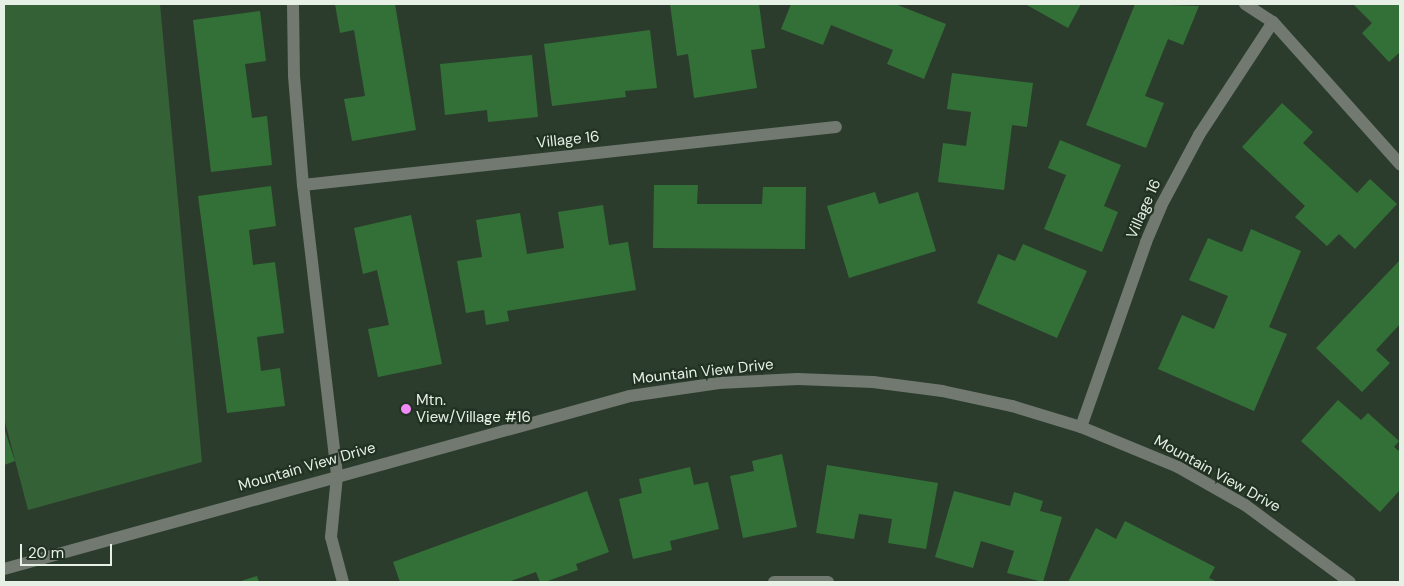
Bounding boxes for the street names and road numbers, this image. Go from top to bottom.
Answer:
street label: Village 16 [536,128,600,152]
street label: Village 16 [1123,176,1165,242]
street label: Mountain View Drive [632,356,774,388]
street label: Mountain View Drive [1151,432,1283,516]
street label: Mountain View Drive [236,439,378,495]

